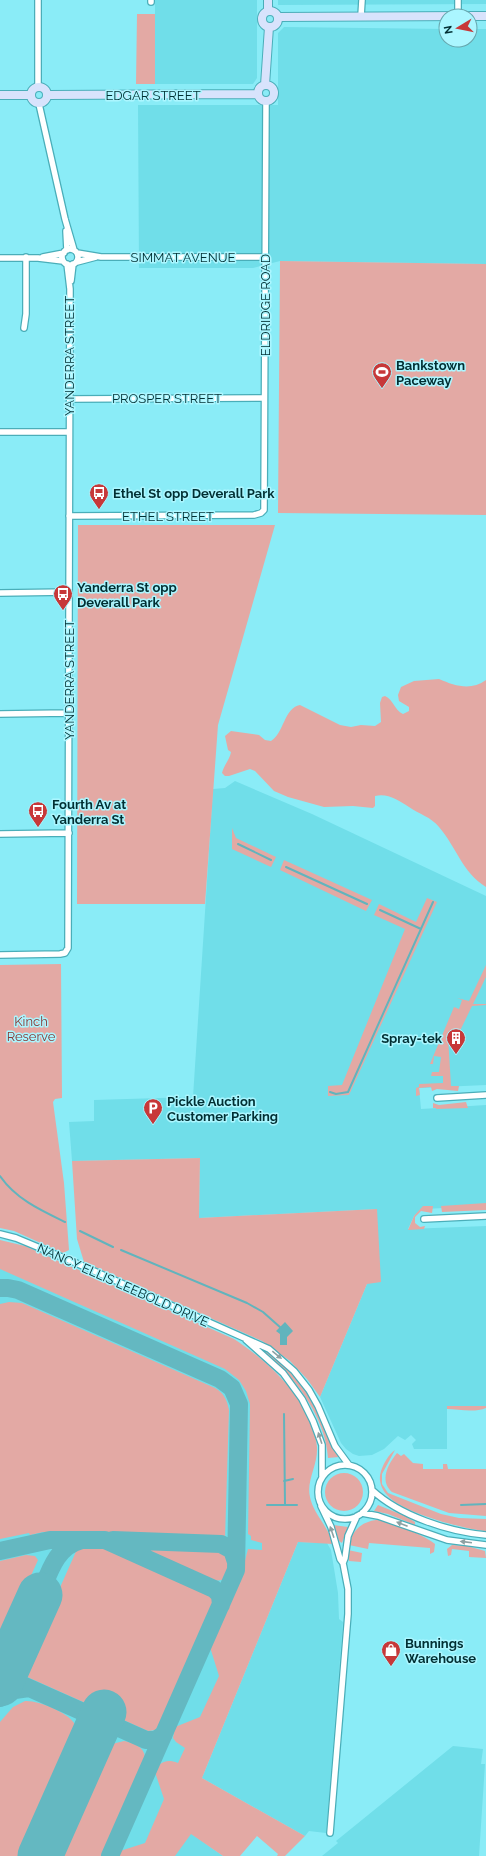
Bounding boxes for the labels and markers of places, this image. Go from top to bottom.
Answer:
place label: Bankstown Paceway [396,358,465,388]
sports icon: Bankstown Paceway [371,361,393,389]
bus stop icon: Ethel St opp Deverall Park [88,482,110,510]
place label: Ethel St opp Deverall Park [113,486,275,501]
place label: Yanderra St opp Deverall Park [77,580,177,610]
bus stop icon: Yanderra St opp Deverall Park [52,583,74,611]
place label: Fourth Av at Yanderra St [52,797,126,827]
bus stop icon: Fourth Av at Yanderra St [27,800,49,828]
building icon: Spray-tek [445,1027,467,1055]
place label: Spray-tek [381,1031,443,1046]
place label: Pickle Auction Customer Parking [167,1094,278,1124]
parking icon: Pickle Auction Customer Parking [142,1097,164,1125]
place label: Bunnings Warehouse [405,1636,476,1666]
shop icon: Bunnings Warehouse [380,1639,402,1667]

